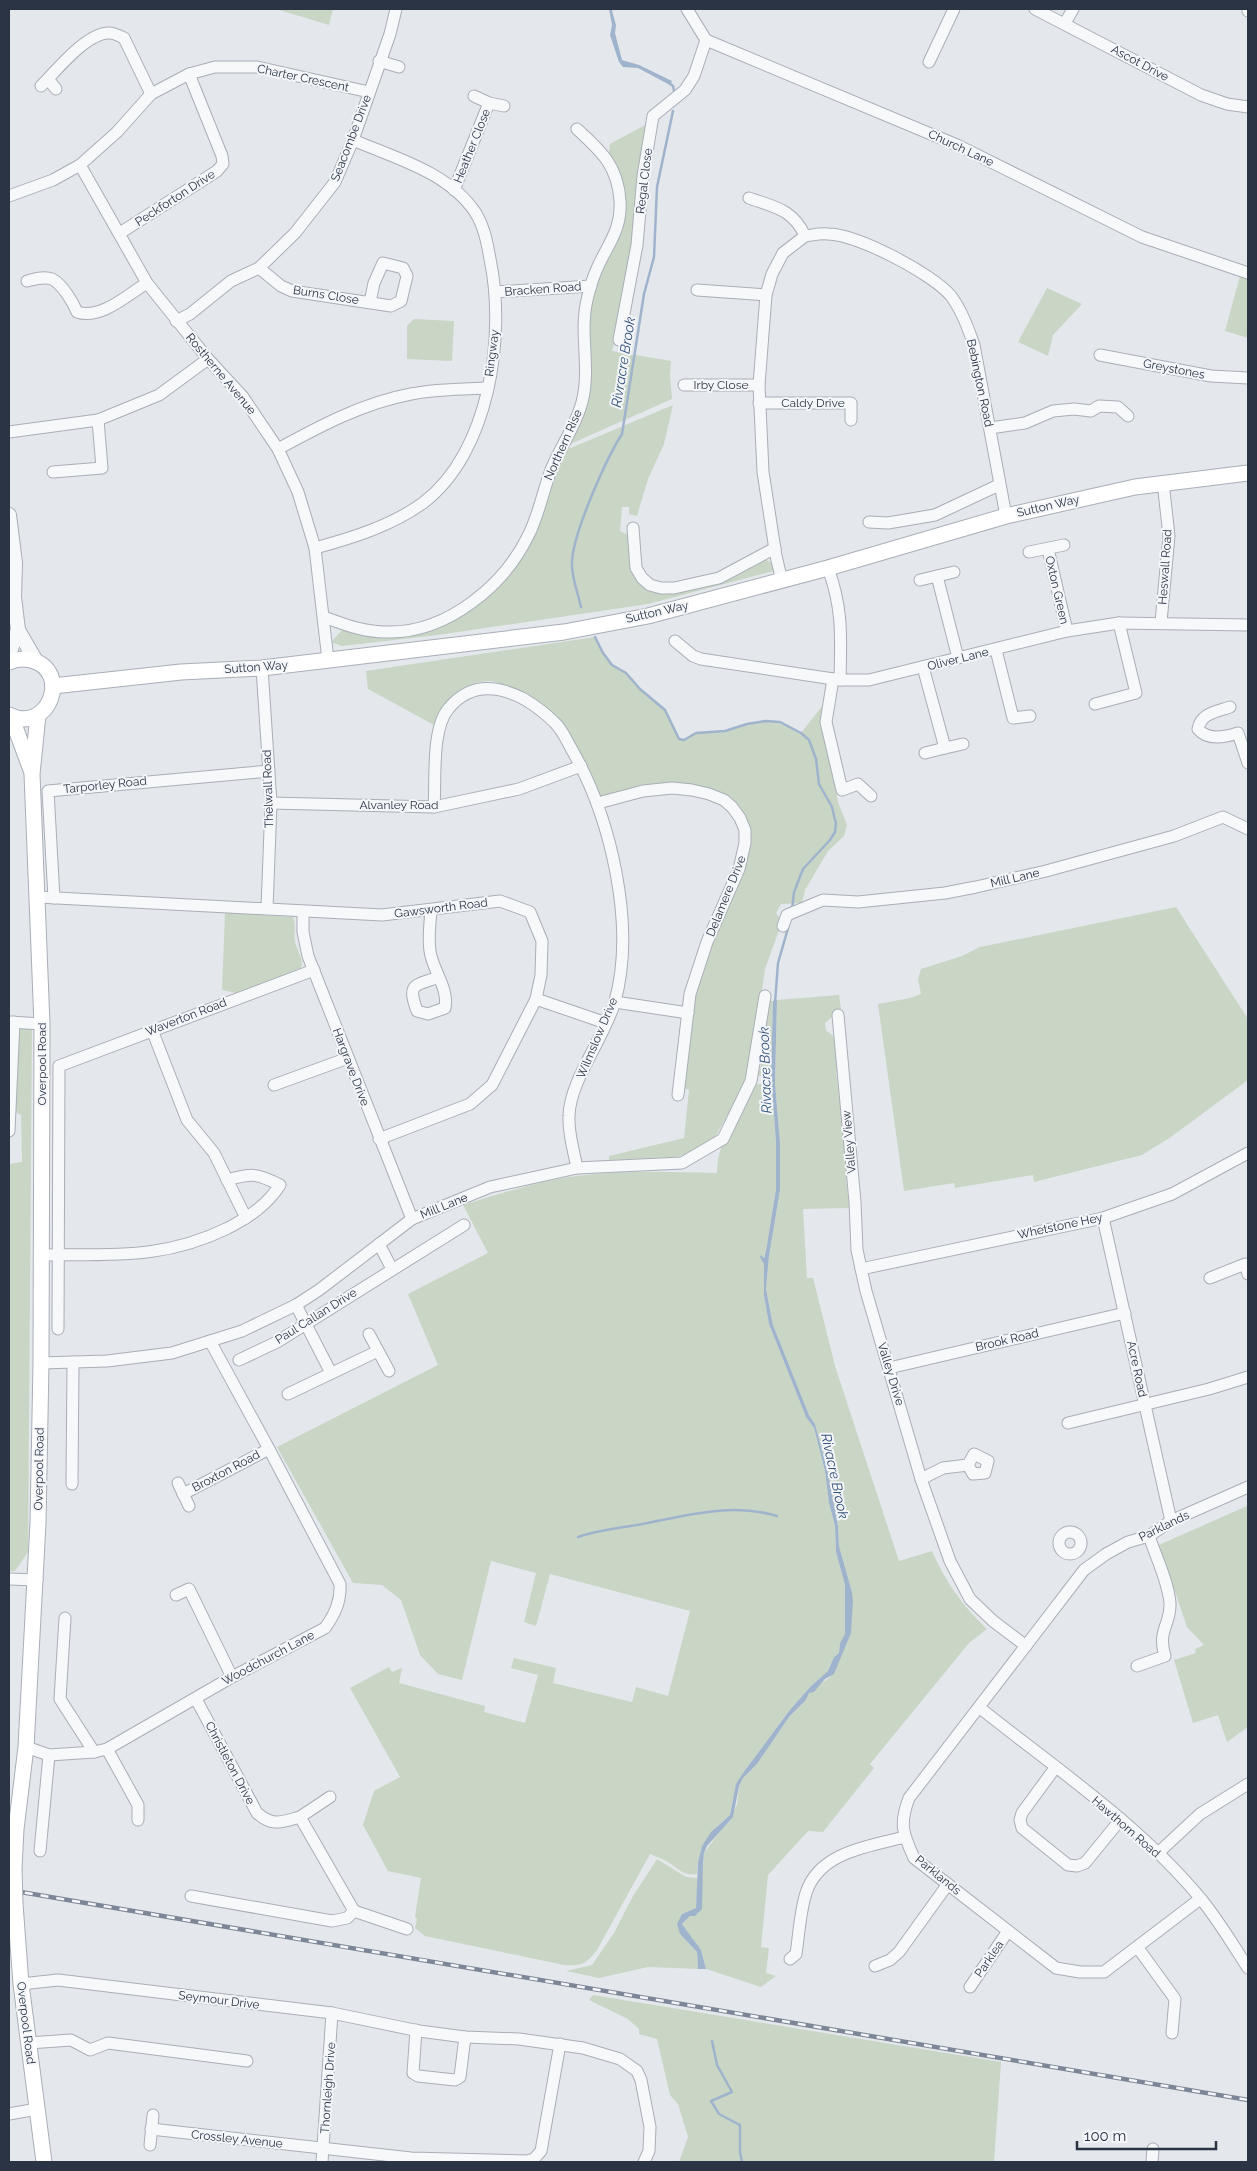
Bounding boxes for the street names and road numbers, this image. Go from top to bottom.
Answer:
street label: Ascot Drive [1109,42,1171,84]
street label: Charter Crescent [256,61,350,95]
street label: Seacombe Drive [328,93,374,183]
street label: Heather Close [451,107,493,185]
street label: Church Lane [926,127,996,169]
street label: Regal Close [633,147,655,215]
street label: Peckforton Drive [133,167,217,229]
street label: Bracken Road [504,279,582,299]
street label: Burns Close [292,283,360,307]
street label: Ringway [482,328,502,377]
street label: Rostherne Avenue [183,331,259,417]
street label: Bebington Road [964,338,996,428]
street label: Greystones [1142,356,1206,382]
street label: Irby Close [693,378,749,392]
street label: Caldy Drive [781,396,845,410]
street label: Northern Rise [541,407,585,483]
street label: Sutton Way [1015,492,1081,520]
street label: Heswall Road [1155,529,1175,605]
street label: Oxton Green [1042,554,1072,626]
street label: Sutton Way [624,598,690,626]
street label: Oliver Lane [926,645,990,673]
street label: Sutton Way [224,658,289,676]
street label: Thelwall Road [260,749,276,829]
street label: Tarporley Road [63,774,147,796]
street label: Alvanley Road [359,798,439,812]
street label: Delamere Drive [703,853,749,939]
street label: Mill Lane [989,866,1041,890]
street label: Gawsworth Road [394,895,488,921]
street label: Waverton Road [144,995,228,1039]
street label: Wilmslow Drive [574,995,620,1081]
street label: Overpool Road [35,1023,49,1105]
street label: Hargrave Drive [330,1026,372,1108]
street label: Valley View [839,1109,859,1174]
street label: Mill Lane [418,1190,470,1222]
street label: Whetstone Hey [1016,1210,1104,1242]
street label: Paul Callan Drive [273,1285,359,1347]
street label: Brook Road [974,1326,1040,1354]
street label: Acre Road [1124,1339,1150,1399]
street label: Valley Drive [875,1341,907,1407]
street label: Overpool Road [31,1427,47,1511]
street label: Broxton Road [190,1447,262,1495]
street label: Parklands [1136,1508,1192,1544]
street label: Woodchurch Lane [219,1628,317,1688]
street label: Christleton Drive [202,1719,258,1807]
street label: Hawthorn Road [1089,1793,1163,1861]
street label: Parklands [912,1852,964,1898]
street label: Parklea [972,1938,1006,1980]
street label: Overpool Road [14,1981,38,2065]
street label: Seymour Drive [178,1988,260,2012]
street label: Thornleigh Drive [318,2042,338,2134]
street label: Crossley Avenue [190,2127,284,2151]

